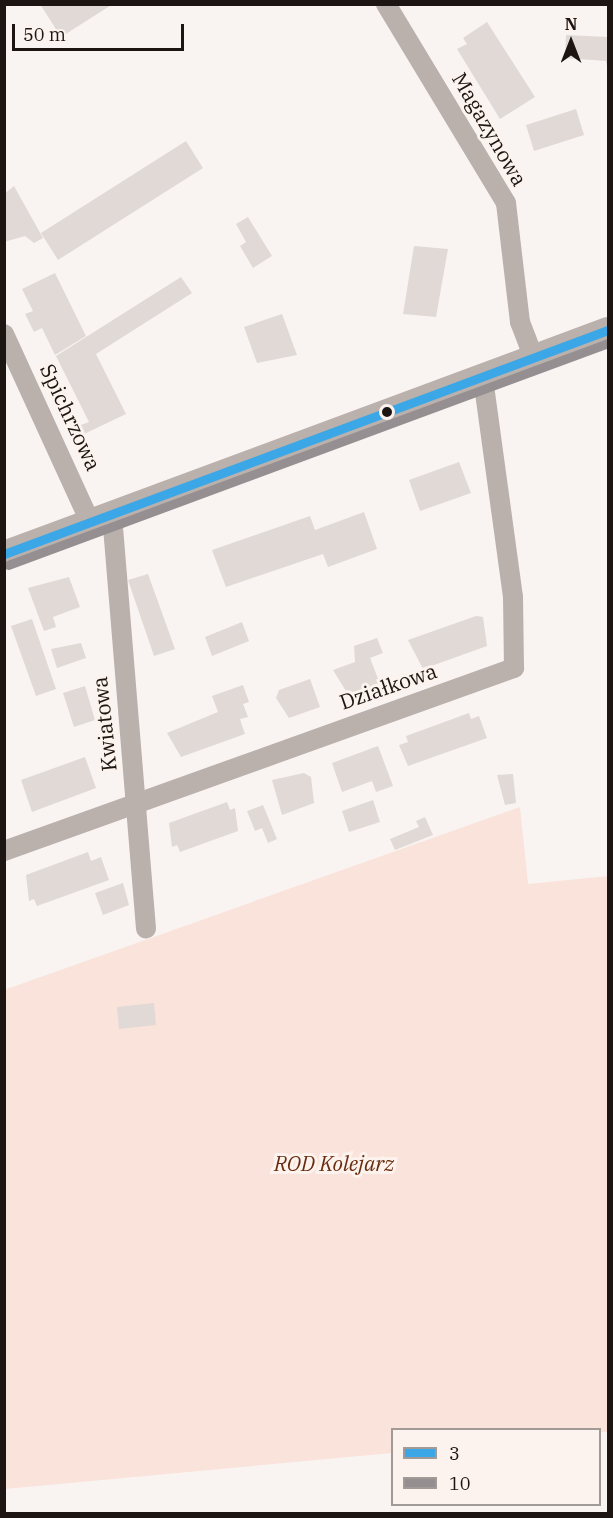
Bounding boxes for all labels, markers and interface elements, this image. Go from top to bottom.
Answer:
scale bar [15,12,188,50]
north arrow [541,12,601,72]
text: N [565,14,577,34]
text: 50 m [23,23,66,46]
street label: Magazynowa [447,68,533,190]
street label: Spichrzowa [35,360,107,474]
unlabelled marker [381,406,393,418]
street label: Działkowa [336,658,440,714]
street label: Kwiatowa [86,675,122,773]
park label: ROD Kolejarz [274,1150,394,1176]
legend [391,1428,601,1506]
text: 3 [449,1442,460,1465]
text: 10 [449,1472,471,1495]

